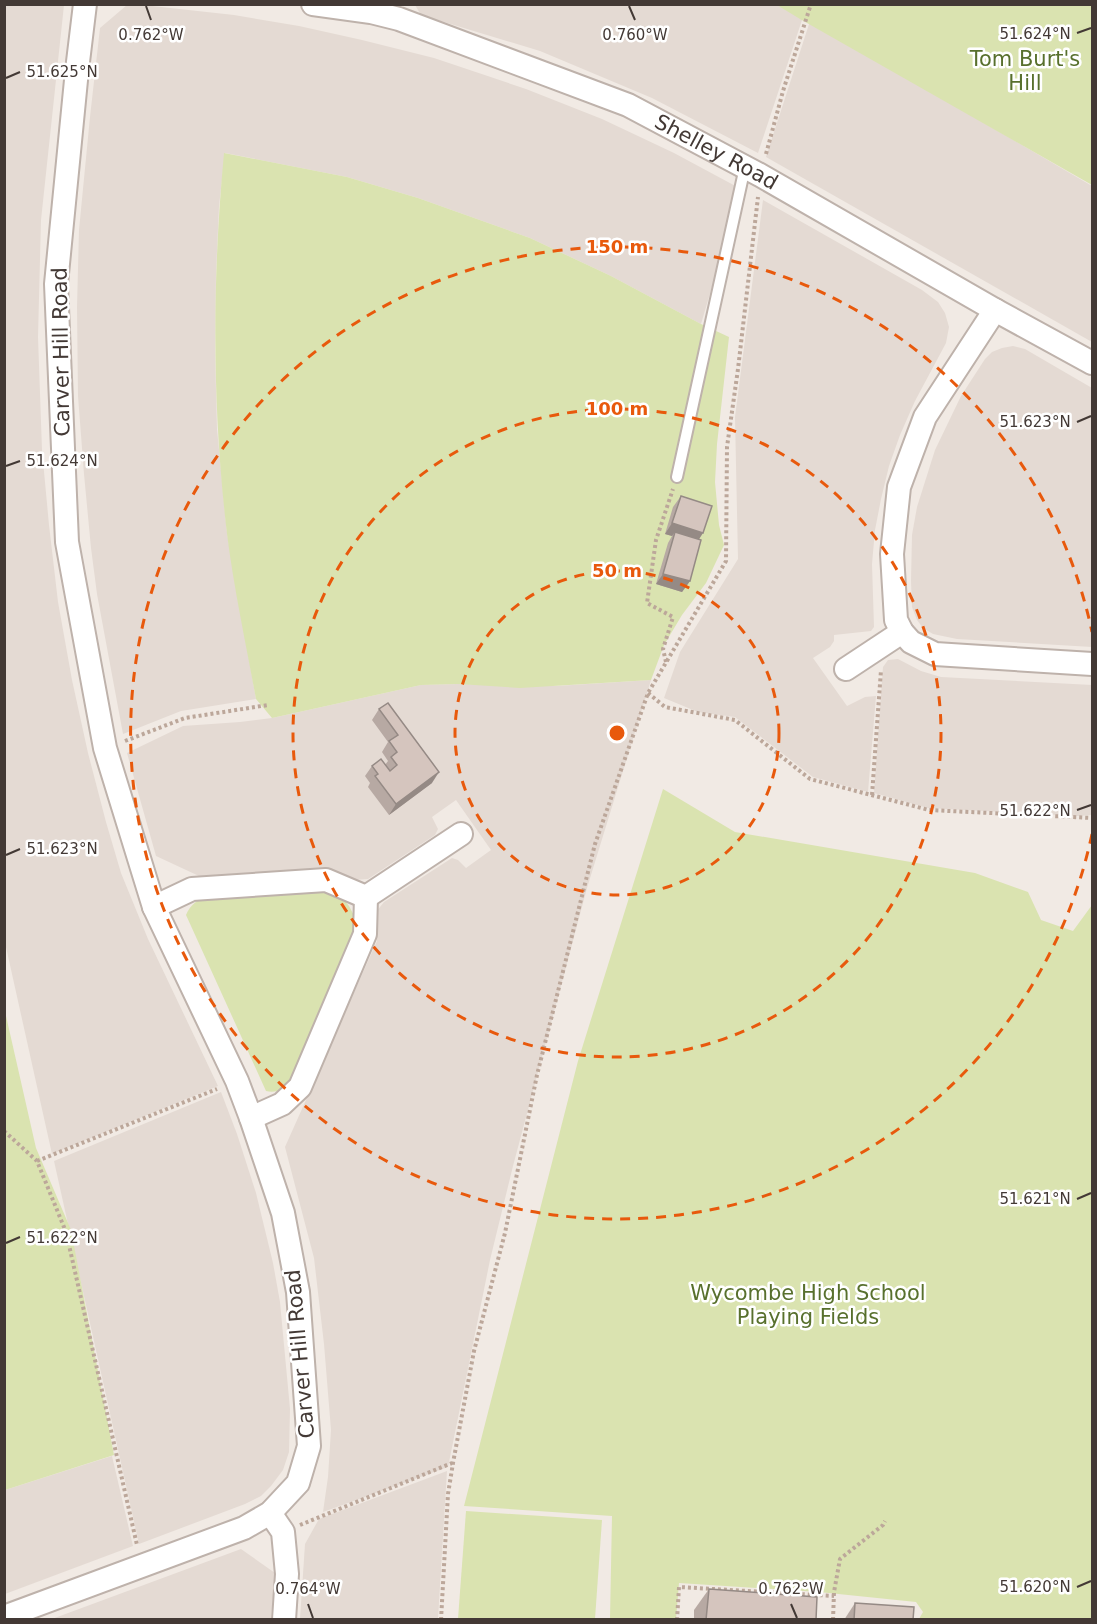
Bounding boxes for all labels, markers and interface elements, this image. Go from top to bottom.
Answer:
text: 51.624°N [999,25,1071,43]
text: 0.762°W [118,26,184,44]
text: 0.760°W [602,26,668,44]
park label: Tom Burt's Hill [969,47,1080,95]
text: 51.625°N [26,63,98,81]
street label: Shelley Road [651,109,782,195]
text: 150 m [586,236,648,257]
street label: Carver Hill Road [48,267,74,437]
text: 100 m [586,398,648,419]
text: 51.623°N [999,413,1071,431]
text: 51.624°N [26,452,98,470]
text: 50 m [592,560,642,581]
centre of rings [607,723,627,743]
text: 51.622°N [999,802,1071,820]
text: 51.623°N [26,840,98,858]
text: 51.621°N [999,1190,1071,1208]
text: 51.622°N [26,1229,98,1247]
street label: Carver Hill Road [281,1269,319,1439]
park label: Wycombe High School Playing Fields [690,1281,926,1329]
text: 51.620°N [999,1578,1071,1596]
text: 0.764°W [275,1580,341,1598]
text: 0.762°W [758,1580,824,1598]

